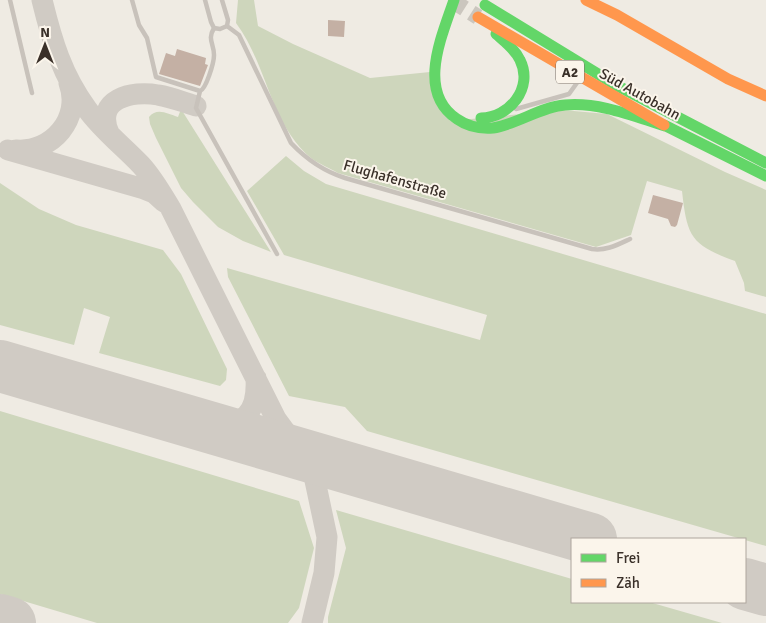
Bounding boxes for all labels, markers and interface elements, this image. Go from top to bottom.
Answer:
north arrow [20,20,70,70]
text: N [40,24,50,41]
road number: A2 [556,61,584,84]
street label: Süd Autobahn [596,64,684,124]
street label: Flughafenstraße [341,156,449,202]
legend [571,538,746,603]
text: Frei [616,549,640,567]
text: Zäh [616,574,640,592]

